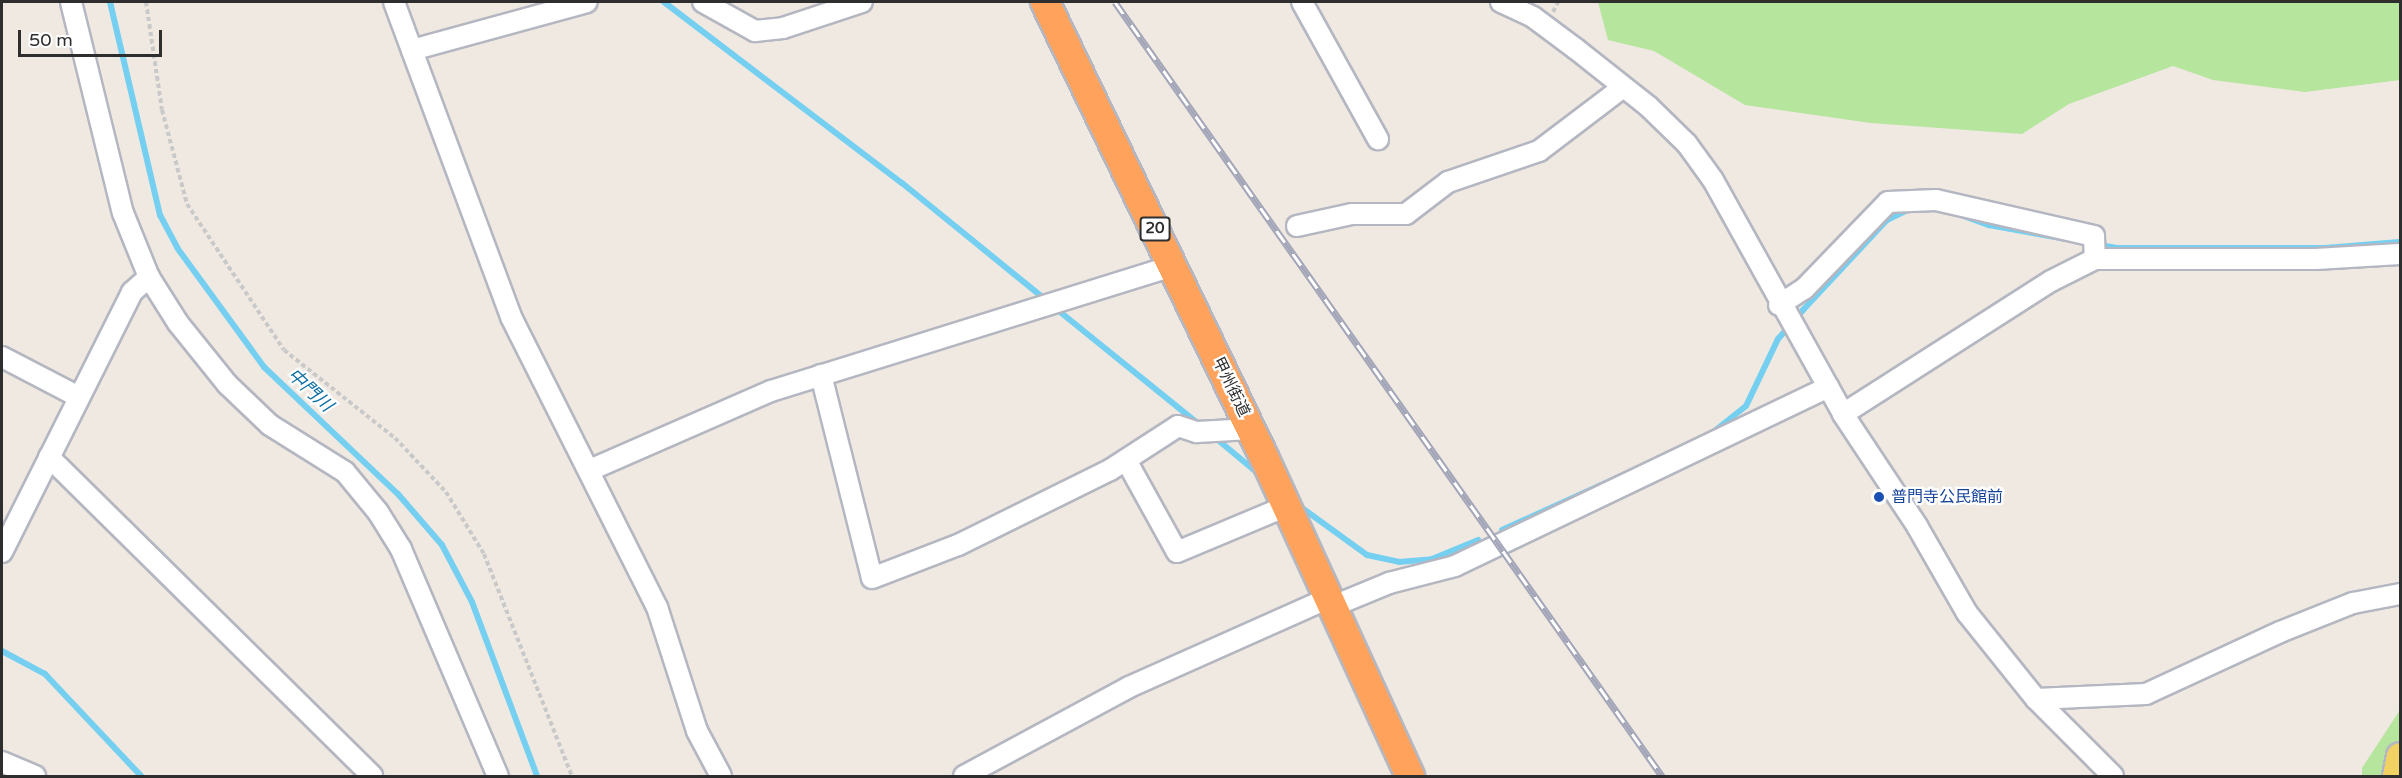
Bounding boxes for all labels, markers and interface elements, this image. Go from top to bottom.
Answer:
scale bar [21,18,165,56]
text: 50 m [29,29,73,51]
road number: 20 [1138,217,1172,241]
street label: 甲州街道 [1208,354,1254,420]
water label: 中門川 [283,364,337,416]
place label: 普門寺公民館前 [1891,487,2003,507]
marker: 普門寺公民館前 [1872,490,1886,504]

